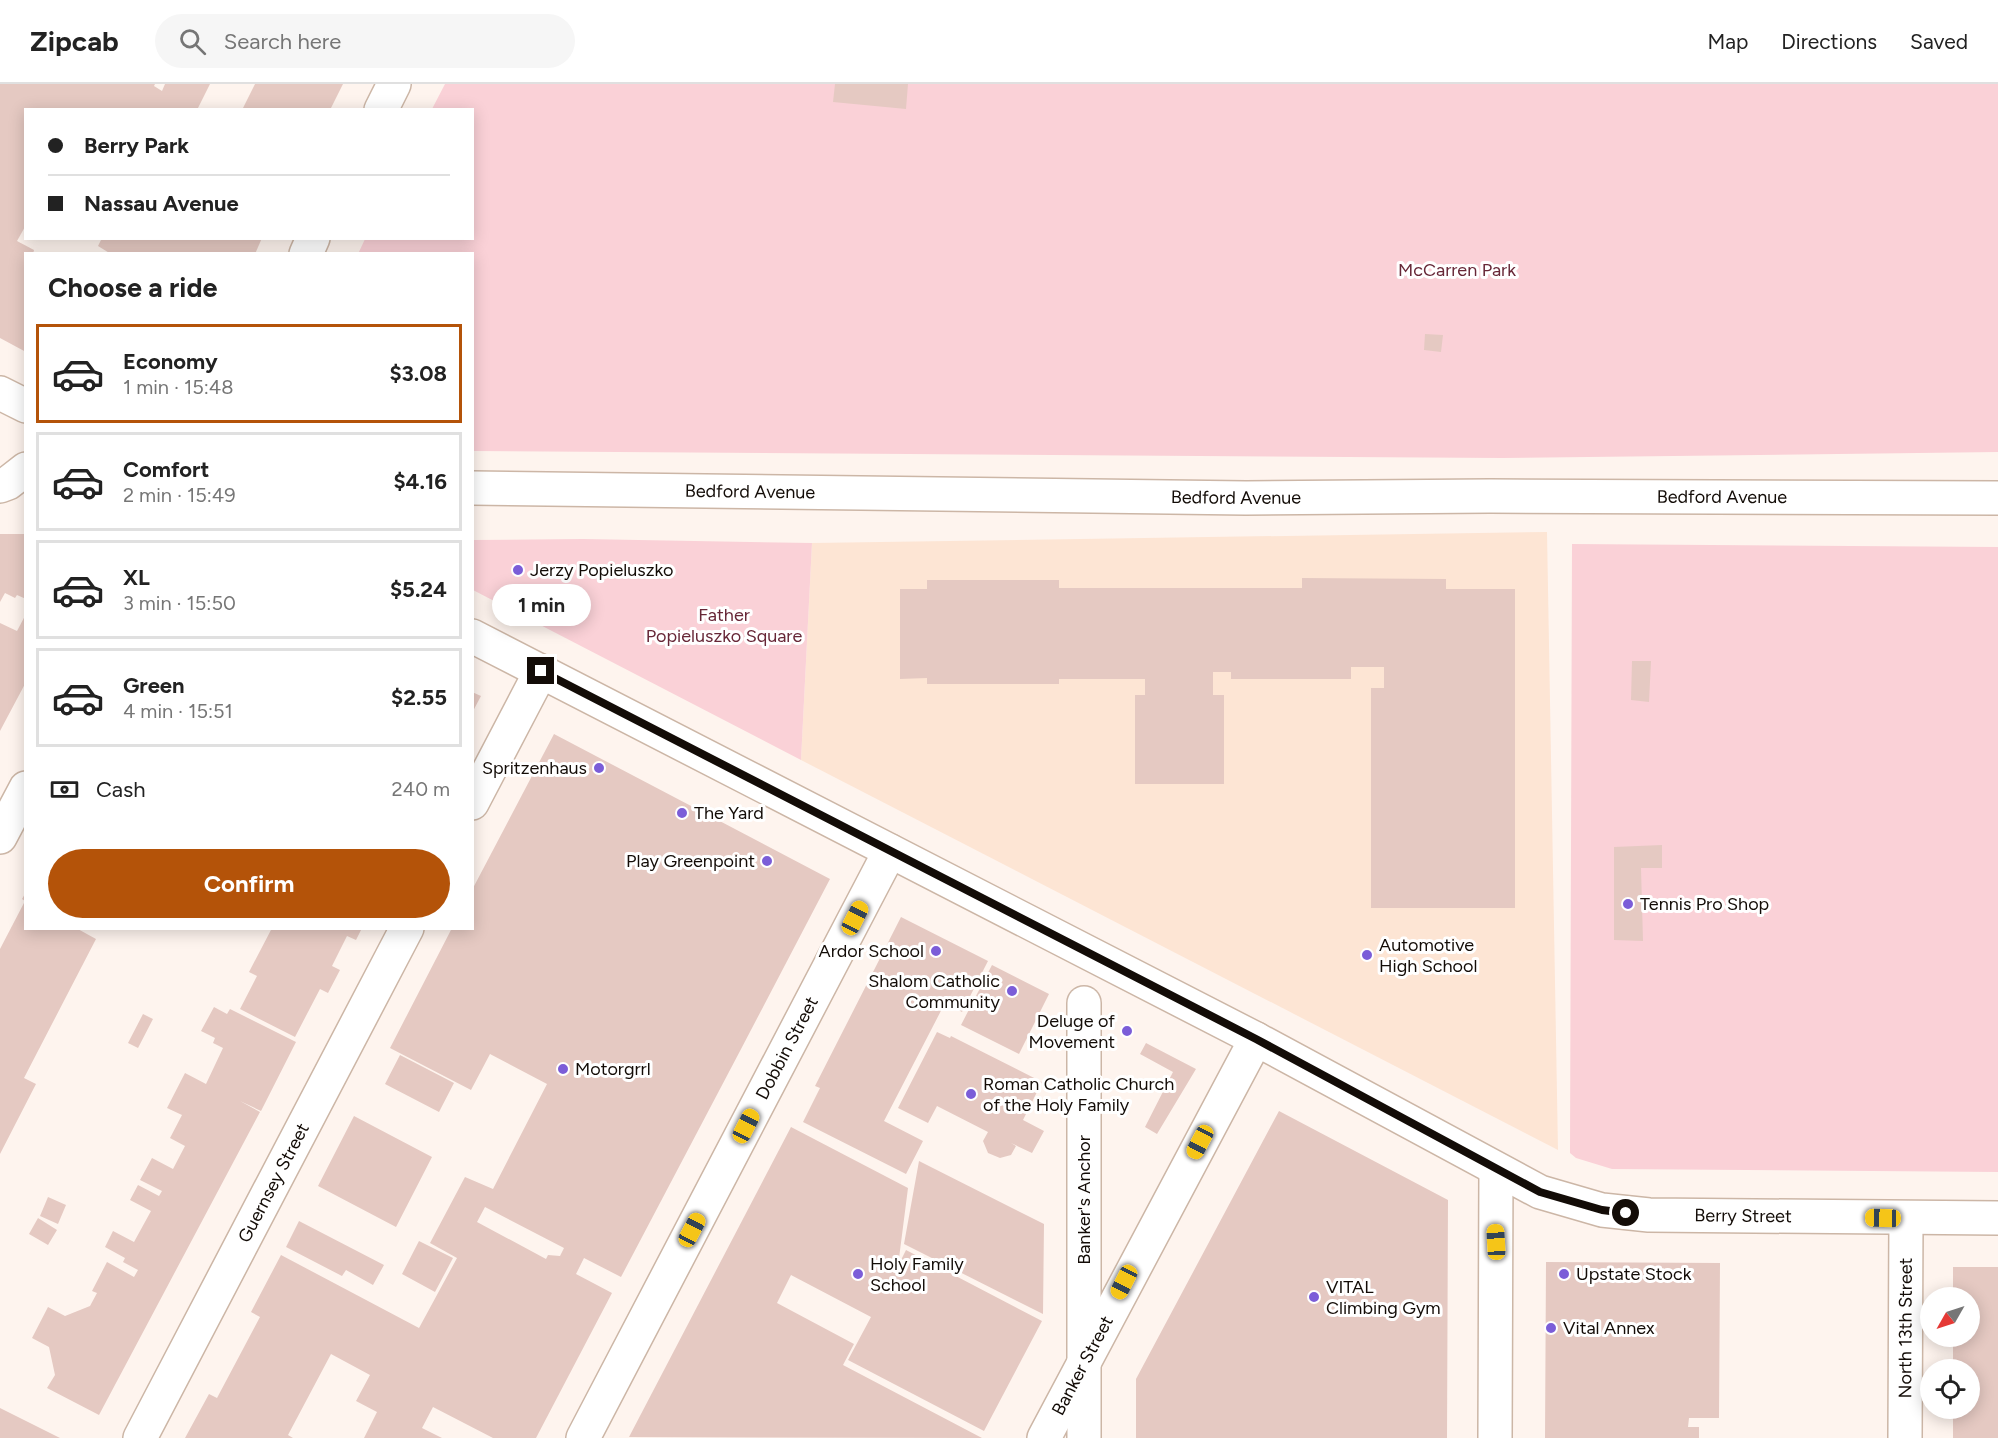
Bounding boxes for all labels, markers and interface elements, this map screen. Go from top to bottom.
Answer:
search box [155,14,575,68]
text: Zipcab [30,24,119,58]
icon: search [176,25,209,58]
text: Search here [224,28,341,55]
text: Map [1707,29,1748,54]
text: Directions [1781,29,1877,54]
text: Saved [1910,29,1968,54]
text: Berry Park [84,132,189,159]
text: Nassau Avenue [84,190,239,217]
park label: McCarren Park [1398,259,1516,281]
text: Choose a ride [48,271,217,304]
icon: car [51,347,105,401]
text: Economy [123,348,218,375]
text: $3.08 [389,360,447,387]
text: 1 min · 15:48 [123,375,234,399]
icon: car [51,455,105,509]
text: Comfort [123,456,209,483]
text: $4.16 [393,468,447,495]
street label: Bedford Avenue [685,480,816,503]
text: 2 min · 15:49 [123,483,235,507]
street label: Bedford Avenue [1171,486,1301,509]
street label: Bedford Avenue [1657,486,1787,508]
place label: Jerzy Popieluszko [530,559,673,581]
icon: car [51,563,105,617]
marker: Jerzy Popieluszko [511,563,525,577]
text: XL [123,564,150,591]
text: $5.24 [390,576,447,603]
callout: 1 min [492,584,590,626]
text: 3 min · 15:50 [123,591,236,615]
text: 1 min [518,593,565,617]
park label: Father Popieluszko Square [646,604,802,647]
route end [527,657,554,684]
icon: car [51,671,105,725]
text: Green [123,672,185,699]
text: $2.55 [391,684,447,711]
text: 4 min · 15:51 [123,699,233,723]
place label: Spritzenhaus [482,757,587,779]
marker: Spritzenhaus [592,761,606,775]
icon: cash [48,773,81,806]
text: Cash [96,776,146,803]
text: 240 m [392,777,450,801]
place label: The Yard [694,802,764,824]
marker: The Yard [675,806,689,820]
button: Confirm [48,849,450,918]
place label: Play Greenpoint [626,850,755,872]
marker: Play Greenpoint [760,854,774,868]
place label: Tennis Pro Shop [1640,893,1769,915]
marker: Tennis Pro Shop [1621,897,1635,911]
car [839,898,871,938]
place label: Automotive High School [1379,934,1477,977]
place label: Ardor School [819,940,924,962]
marker: Ardor School [929,944,943,958]
marker: Automotive High School [1360,948,1374,962]
place label: Shalom Catholic Community [868,970,1001,1013]
marker: Shalom Catholic Community [1005,984,1019,998]
street label: Dobbin Street [751,993,823,1103]
place label: Deluge of Movement [1029,1010,1115,1053]
marker: Deluge of Movement [1120,1024,1134,1038]
place label: Motorgrrl [575,1058,651,1080]
marker: Motorgrrl [556,1062,570,1076]
place label: Roman Catholic Church of the Holy Family [983,1073,1174,1116]
marker: Roman Catholic Church of the Holy Family [964,1087,978,1101]
car [730,1106,762,1146]
street label: Guernsey Street [233,1119,314,1246]
car [1184,1122,1216,1162]
street label: Banker's Anchor [1073,1135,1095,1265]
route start [1612,1199,1639,1226]
street label: Berry Street [1694,1204,1792,1227]
car [1865,1209,1901,1227]
car [676,1210,708,1250]
car [1486,1224,1506,1260]
place label: Holy Family School [870,1253,964,1296]
street label: North 13th Street [1894,1257,1917,1398]
car [1108,1262,1140,1302]
place label: Upstate Stock [1576,1263,1692,1285]
marker: Holy Family School [851,1267,865,1281]
marker: Upstate Stock [1557,1267,1571,1281]
place label: VITAL Climbing Gym [1326,1276,1441,1319]
north arrow [1920,1287,1980,1347]
map controls [1920,1287,1980,1419]
marker: VITAL Climbing Gym [1307,1290,1321,1304]
street label: Banker Street [1047,1312,1118,1419]
place label: Vital Annex [1563,1317,1655,1339]
marker: Vital Annex [1544,1321,1558,1335]
button: locate [1920,1359,1980,1419]

